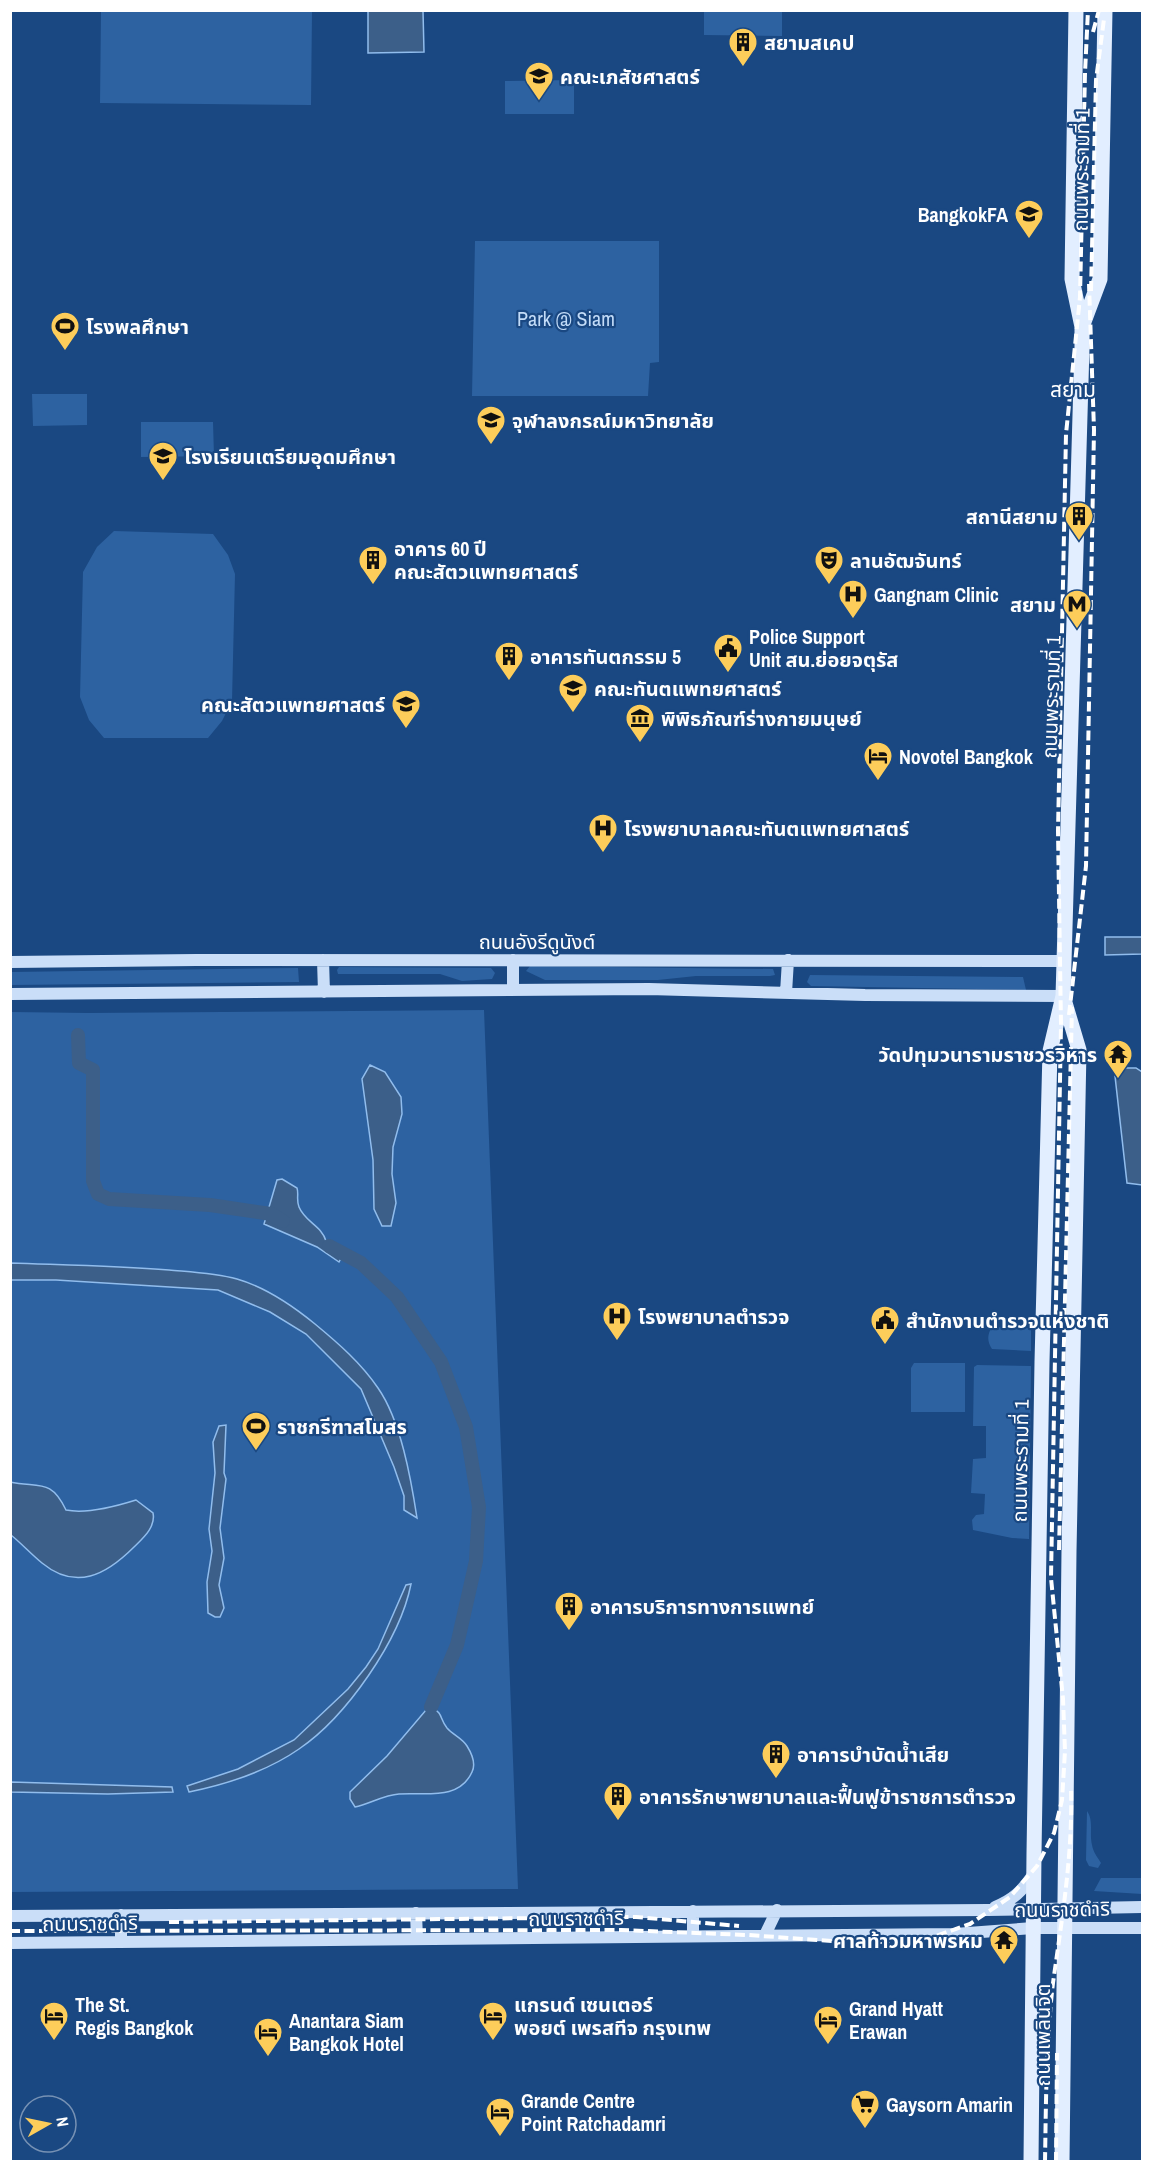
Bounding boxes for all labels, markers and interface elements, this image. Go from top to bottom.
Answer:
building icon: สยามสเคป [727,26,759,68]
place label: สยามสเคป [764,29,854,56]
school or university icon: คณะเภสัชศาสตร์ [523,60,555,102]
place label: คณะเภสัชศาสตร์ [560,63,700,90]
street label: ถนนพระรามที่ 1 [1066,108,1096,232]
school or university icon: BangkokFA [1013,198,1045,240]
place label: BangkokFA [918,201,1008,228]
park label: Park @ Siam [517,305,615,332]
sports icon: โรงพลศึกษา [49,310,81,352]
place label: โรงพลศึกษา [86,313,189,340]
district label: สยาม [1050,375,1096,404]
school or university icon: จุฬาลงกรณ์มหาวิทยาลัย [475,404,507,446]
place label: จุฬาลงกรณ์มหาวิทยาลัย [512,407,714,434]
school or university icon: โรงเรียนเตรียมอุดมศึกษา [147,440,179,482]
place label: โรงเรียนเตรียมอุดมศึกษา [184,443,396,470]
building icon: สถานีสยาม [1063,500,1095,542]
place label: สถานีสยาม [966,503,1058,530]
place label: อาคาร 60 ปี คณะสัตวแพทยศาสตร์ [394,535,578,585]
building icon: อาคาร 60 ปี คณะสัตวแพทยศาสตร์ [357,544,389,586]
theatre icon: ลานอัฒจันทร์ [813,544,845,586]
place label: ลานอัฒจันทร์ [850,547,962,574]
hospital icon: Gangnam Clinic [837,578,869,620]
place label: Gangnam Clinic [874,581,999,608]
metro station icon: สยาม [1061,588,1093,630]
place label: สยาม [1010,591,1056,618]
place label: Police Support Unit สน.ย่อยจตุรัส [749,623,898,673]
public building icon: Police Support Unit สน.ย่อยจตุรัส [712,632,744,674]
street label: ถนนพระรามที่ 1 [1035,635,1067,759]
building icon: อาคารทันตกรรม 5 [493,640,525,682]
place label: อาคารทันตกรรม 5 [530,643,681,670]
school or university icon: คณะทันตแพทยศาสตร์ [557,672,589,714]
place label: คณะทันตแพทยศาสตร์ [594,675,782,702]
school or university icon: คณะสัตวแพทยศาสตร์ [390,688,422,730]
place label: คณะสัตวแพทยศาสตร์ [201,691,385,718]
museum icon: พิพิธภัณฑ์ร่างกายมนุษย์ [624,702,656,744]
place label: พิพิธภัณฑ์ร่างกายมนุษย์ [661,705,862,732]
hotel icon: Novotel Bangkok [862,740,894,782]
place label: Novotel Bangkok [899,743,1034,770]
hospital icon: โรงพยาบาลคณะทันตแพทยศาสตร์ [587,812,619,854]
place label: โรงพยาบาลคณะทันตแพทยศาสตร์ [624,815,909,842]
street label: ถนนอังรีดูนังต์ [479,928,595,955]
temple icon: วัดปทุมวนารามราชวรวิหาร [1102,1038,1134,1080]
place label: วัดปทุมวนารามราชวรวิหาร [878,1041,1097,1068]
hospital icon: โรงพยาบาลตำรวจ [601,1300,633,1342]
place label: โรงพยาบาลตำรวจ [638,1303,789,1330]
public building icon: สำนักงานตำรวจแห่งชาติ [869,1304,901,1346]
place label: สำนักงานตำรวจแห่งชาติ [906,1307,1109,1334]
street label: ถนนพระรามที่ 1 [1005,1399,1035,1523]
sports icon: ราชกรีฑาสโมสร [240,1410,272,1452]
place label: ราชกรีฑาสโมสร [277,1413,407,1440]
building icon: อาคารบริการทางการแพทย์ [553,1590,585,1632]
place label: อาคารบริการทางการแพทย์ [590,1593,814,1620]
building icon: อาคารบำบัดน้ำเสีย [760,1738,792,1780]
place label: อาคารบำบัดน้ำเสีย [797,1741,949,1768]
building icon: อาคารรักษาพยาบาลและฟื้นฟูข้าราชการตำรวจ [602,1780,634,1822]
place label: อาคารรักษาพยาบาลและฟื้นฟูข้าราชการตำรวจ [639,1783,1016,1810]
street label: ถนนราชดำริ [1014,1895,1110,1923]
street label: ถนนราชดำริ [528,1904,624,1932]
street label: ถนนราชดำริ [42,1909,138,1937]
temple icon: ศาลท้าวมหาพรหม [988,1924,1020,1966]
place label: ศาลท้าวมหาพรหม [833,1927,983,1954]
street label: ถนนเพลินจิต [1029,1983,1056,2087]
place label: The St. Regis Bangkok [75,1991,194,2041]
place label: แกรนด์ เซนเตอร์ พอยต์ เพรสทีจ กรุงเทพ [514,1991,711,2041]
place label: Grand Hyatt Erawan [849,1995,943,2045]
hotel icon: The St. Regis Bangkok [38,2000,70,2042]
hotel icon: แกรนด์ เซนเตอร์ พอยต์ เพรสทีจ กรุงเทพ [477,2000,509,2042]
hotel icon: Grand Hyatt Erawan [812,2004,844,2046]
place label: Anantara Siam Bangkok Hotel [289,2007,404,2057]
hotel icon: Anantara Siam Bangkok Hotel [252,2016,284,2058]
place label: Grande Centre Point Ratchadamri [521,2087,666,2137]
supermarket icon: Gaysorn Amarin [849,2088,881,2130]
place label: Gaysorn Amarin [886,2091,1013,2118]
north arrow [18,2094,78,2154]
hotel icon: Grande Centre Point Ratchadamri [484,2096,516,2138]
text: N [51,2115,74,2128]

